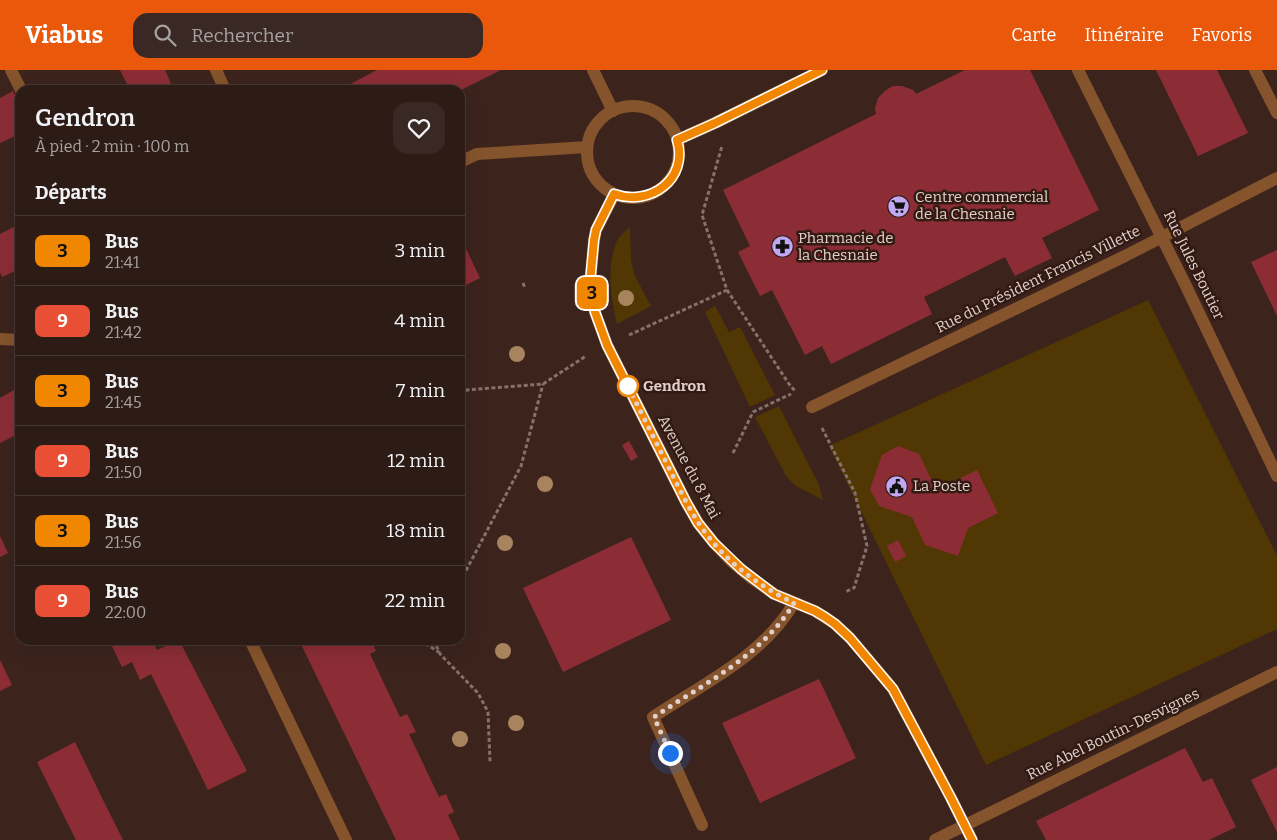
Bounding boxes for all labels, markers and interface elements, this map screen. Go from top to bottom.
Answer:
search box [133,13,483,58]
text: Viabus [25,21,103,49]
icon: search [151,21,179,49]
text: Rechercher [191,24,293,47]
text: Carte [1011,24,1056,46]
text: Itinéraire [1084,24,1164,46]
text: Favoris [1192,24,1252,46]
button: heart [393,102,445,154]
text: Gendron [35,104,135,132]
text: À pied · 2 min · 100 m [35,137,189,156]
text: Départs [35,181,107,204]
place label: Centre commercial de la Chesnaie [915,188,1048,223]
supermarket icon: Centre commercial de la Chesnaie [887,194,911,218]
street label: Rue Jules Boutier [1160,208,1228,323]
street label: Rue du Président Francis Villette [933,222,1143,336]
place label: Pharmacie de la Chesnaie [798,229,894,264]
text: Bus [105,230,139,253]
pharmacy icon: Pharmacie de la Chesnaie [770,235,794,259]
text: 3 min [395,239,445,262]
text: 3 [57,240,68,262]
text: 21:41 [105,253,139,272]
line badge: 3 [576,277,608,309]
text: 3 [587,282,597,304]
text: Bus [105,300,139,323]
text: 4 min [394,309,445,332]
text: 9 [57,310,68,332]
text: 21:42 [105,323,142,342]
text: Bus [105,370,139,393]
marker: Gendron [617,375,639,397]
place label: Gendron [643,377,706,395]
text: 7 min [396,379,445,402]
text: 3 [57,380,68,402]
text: 21:45 [105,393,141,412]
street label: Avenue du 8 Mai [654,412,724,522]
text: Bus [105,440,139,463]
text: 12 min [387,449,445,472]
text: 9 [57,450,68,472]
text: 21:50 [105,463,142,482]
public building icon: La Poste [885,474,909,498]
place label: La Poste [913,477,970,495]
text: Bus [105,510,139,533]
text: 18 min [386,519,445,542]
text: 3 [57,520,68,542]
text: 21:56 [105,533,142,552]
text: Bus [105,580,139,603]
text: 22 min [385,589,445,612]
text: 9 [57,590,68,612]
text: 22:00 [105,603,146,622]
street label: Rue Abel Boutin-Desvignes [1024,684,1202,784]
your location [658,741,683,766]

